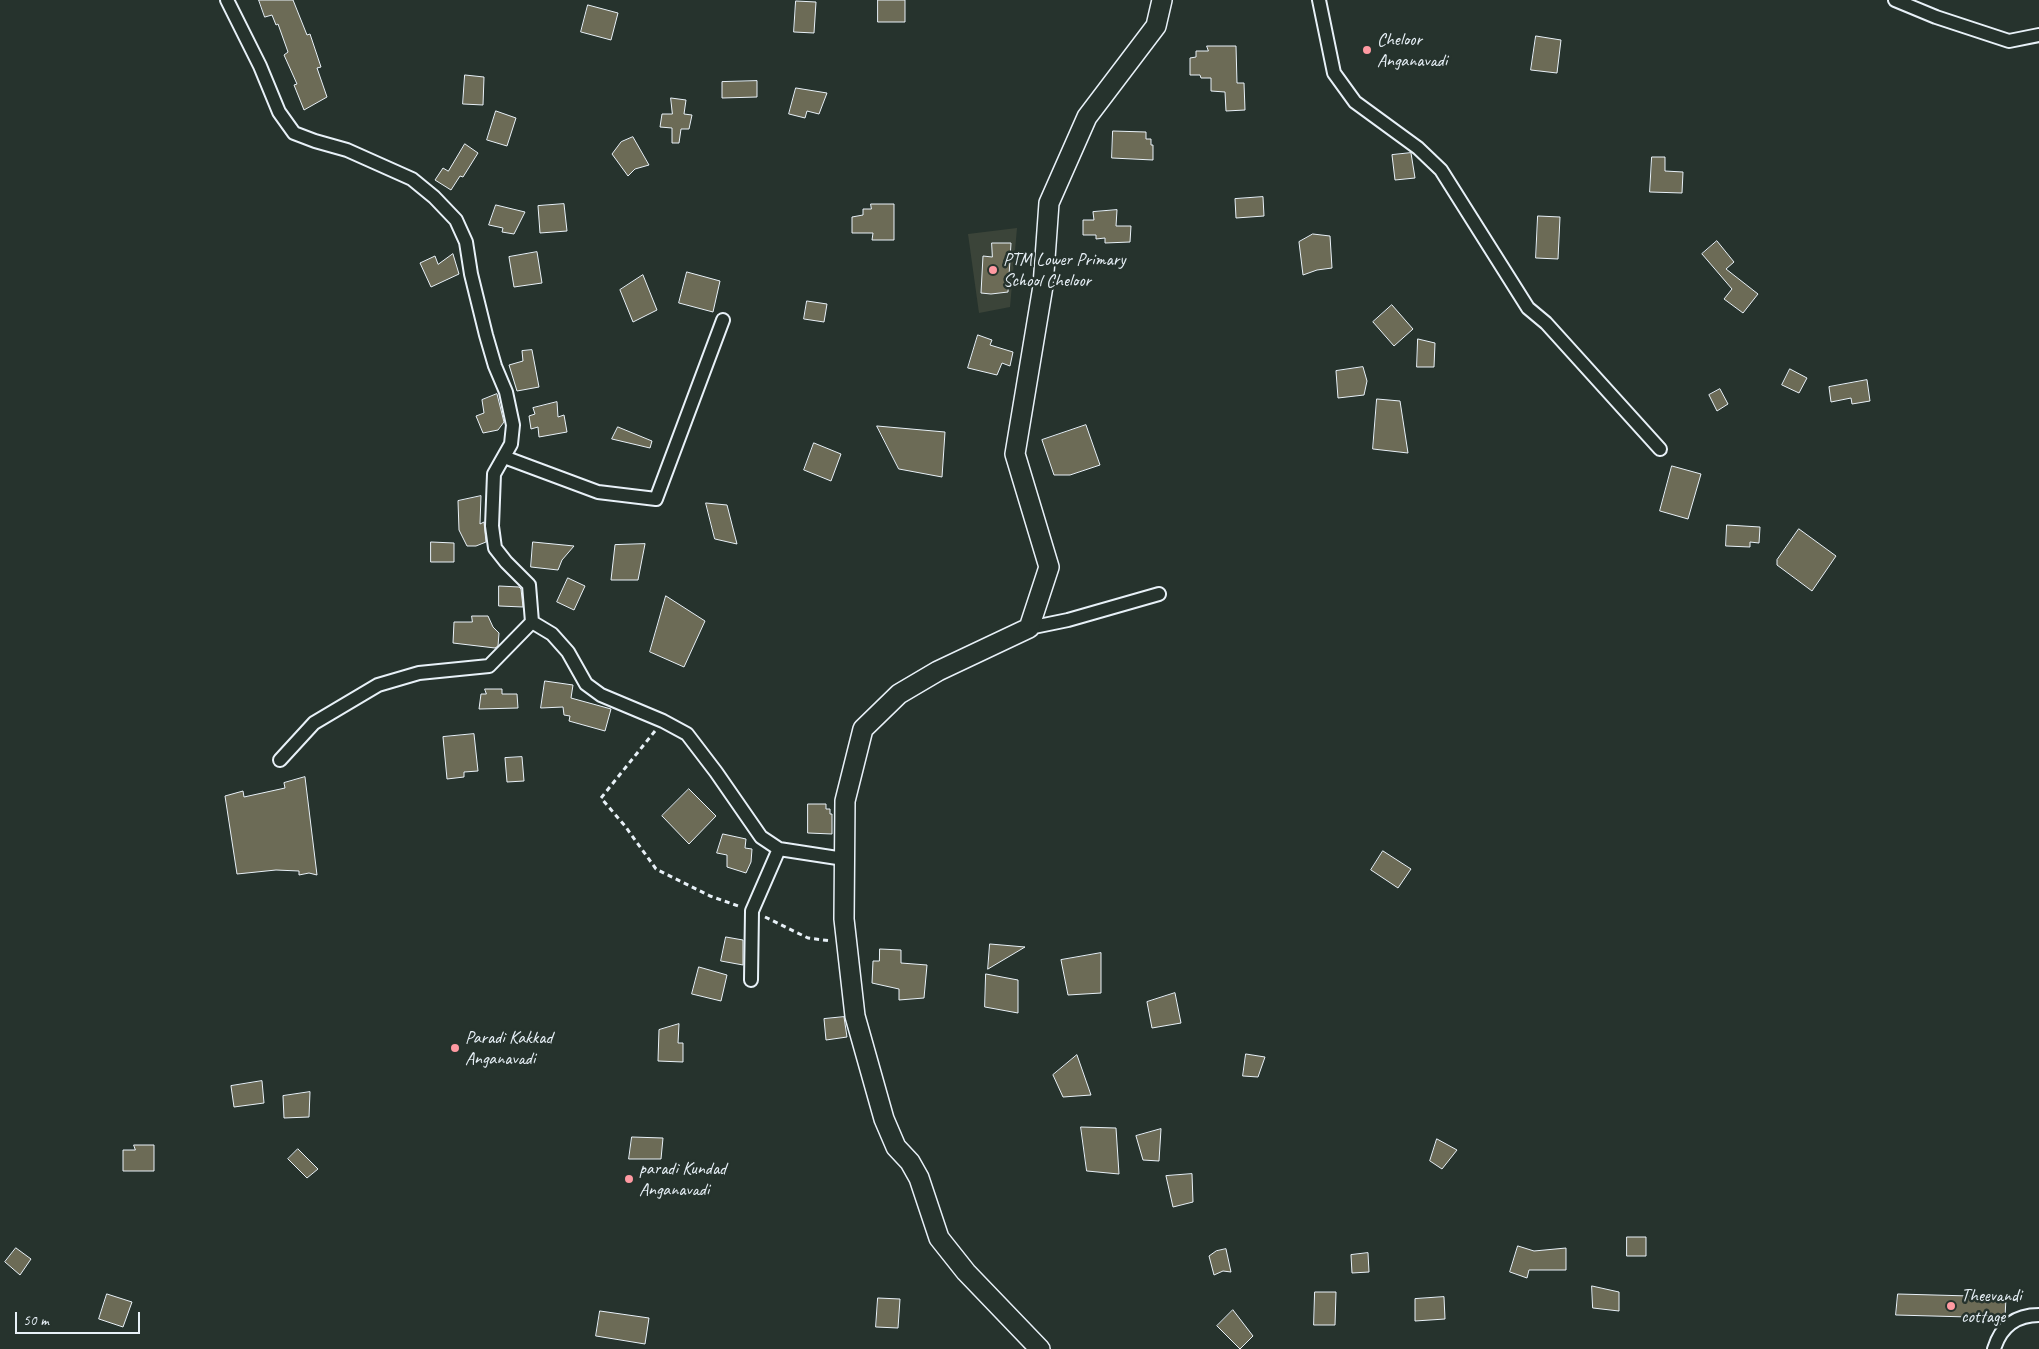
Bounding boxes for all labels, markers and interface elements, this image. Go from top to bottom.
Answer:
place label: Cheloor Anganavadi [1377,29,1447,72]
marker: Cheloor Anganavadi [1361,44,1373,56]
place label: PTM Lower Primary School Cheloor [1003,249,1125,292]
marker: PTM Lower Primary School Cheloor [987,264,999,276]
place label: Paradi Kakkad Anganavadi [465,1027,553,1070]
marker: Paradi Kakkad Anganavadi [449,1042,461,1054]
place label: paradi Kundad Anganavadi [639,1158,726,1200]
marker: paradi Kundad Anganavadi [623,1173,635,1185]
place label: Theevandi cottage [1961,1285,2022,1328]
marker: Theevandi cottage [1945,1300,1957,1312]
scale bar [18,1302,142,1334]
text: 50 m [23,1311,49,1330]

